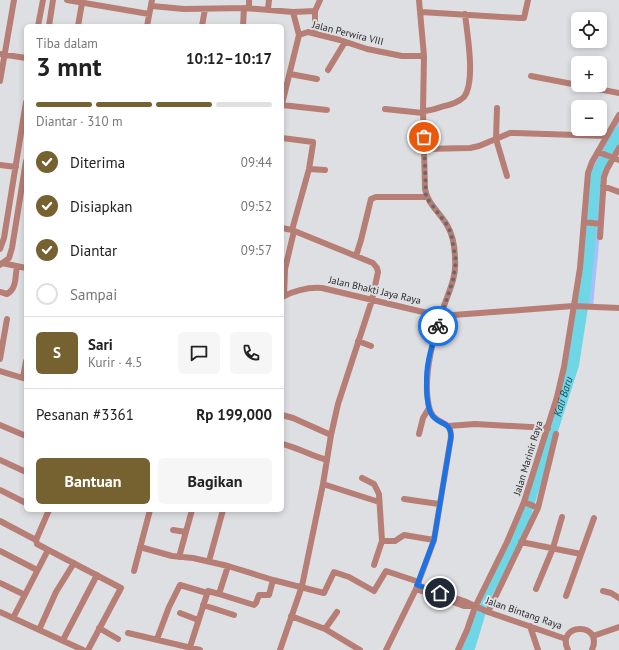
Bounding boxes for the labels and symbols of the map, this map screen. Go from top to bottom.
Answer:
street label: Jalan Perwira VIII [310,18,385,48]
pin [407,120,441,154]
street label: Jalan Bhakti Jaya Raya [327,273,422,307]
courier [418,306,458,346]
water label: Kali Baru [550,375,576,418]
street label: Jalan Marinir Raya [510,419,546,498]
pin [423,576,457,610]
street label: Jalan Bintang Raya [483,593,564,632]

